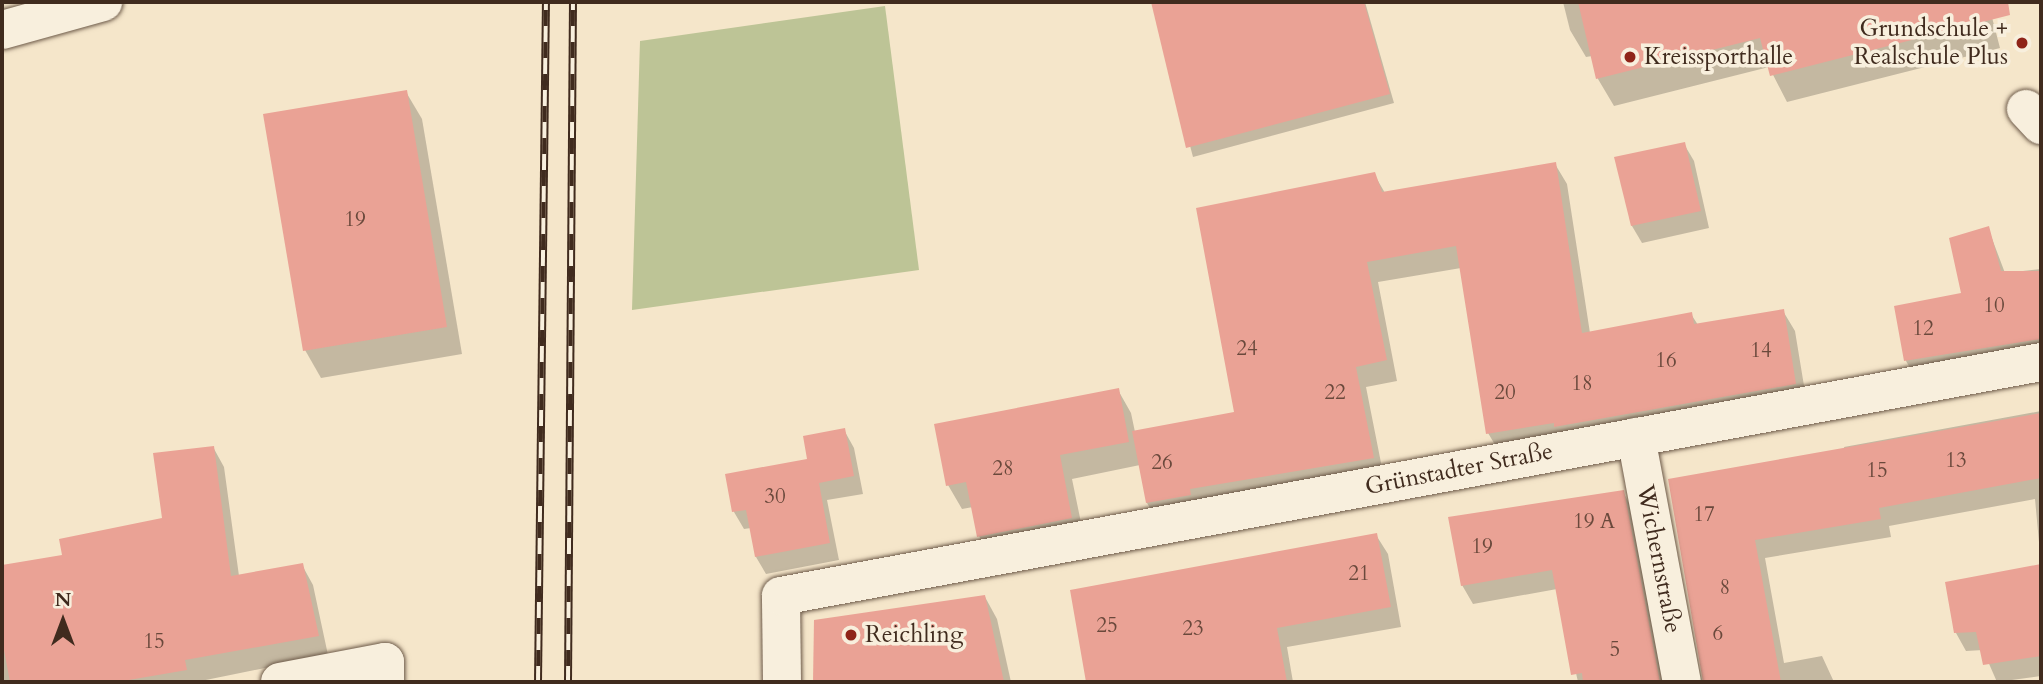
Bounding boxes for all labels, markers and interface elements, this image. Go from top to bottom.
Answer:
place label: Grundschule + Realschule Plus [1854,15,2008,71]
marker: Grundschule + Realschule Plus [2014,35,2030,51]
place label: Kreissporthalle [1644,43,1793,71]
marker: Kreissporthalle [1622,49,1638,65]
house number: 19 [344,207,366,233]
house number: 10 [1983,293,2005,319]
house number: 12 [1912,316,1934,342]
house number: 24 [1236,336,1258,362]
house number: 14 [1750,338,1772,364]
house number: 16 [1655,348,1677,374]
house number: 18 [1571,371,1593,397]
house number: 22 [1324,380,1346,406]
house number: 20 [1494,380,1516,406]
street label: Grünstadter Straße [1363,437,1555,501]
house number: 13 [1945,448,1967,474]
house number: 26 [1151,450,1173,476]
house number: 28 [992,456,1014,482]
house number: 15 [1866,458,1888,484]
street label: Wichernstraße [1630,482,1688,636]
house number: 30 [764,484,786,510]
house number: 17 [1693,502,1715,528]
house number: 19 A [1573,509,1615,535]
house number: 19 [1471,534,1493,560]
house number: 21 [1348,561,1370,587]
house number: 8 [1720,575,1730,601]
north arrow [28,586,98,656]
text: N [55,587,71,613]
house number: 25 [1096,613,1118,639]
house number: 23 [1182,616,1204,642]
place label: Reichling [865,621,963,649]
house number: 6 [1713,621,1723,647]
marker: Reichling [843,627,859,643]
house number: 15 [143,629,165,655]
house number: 5 [1610,637,1620,663]

